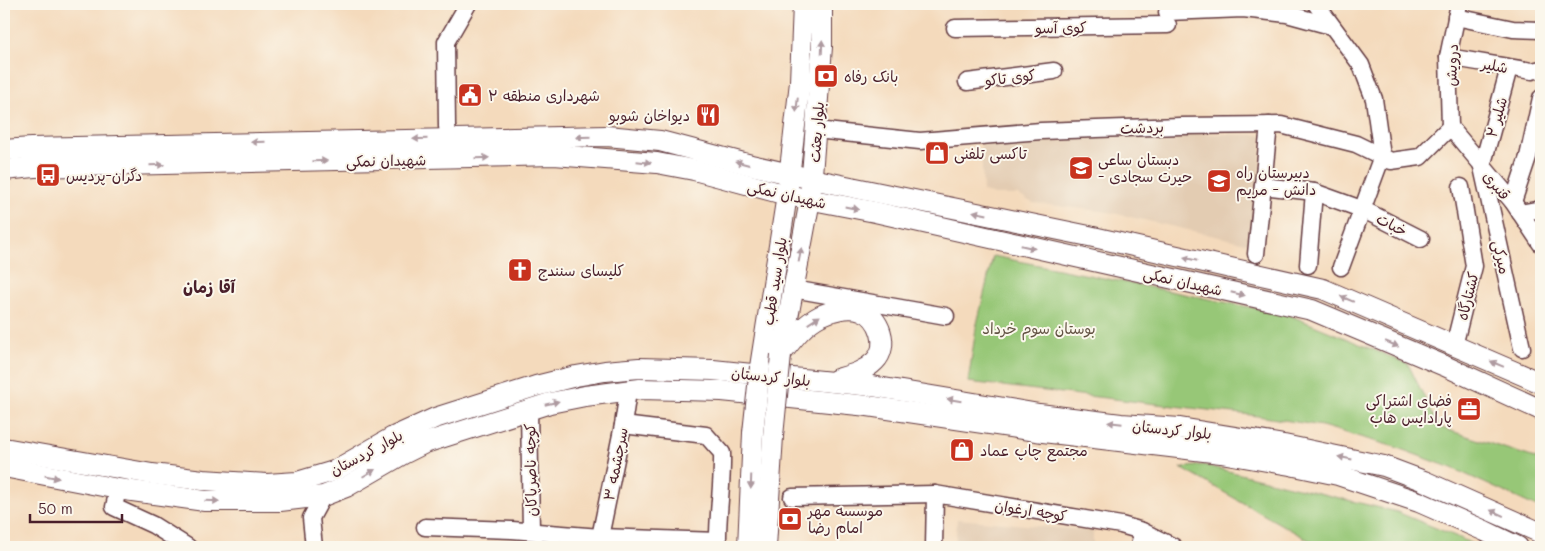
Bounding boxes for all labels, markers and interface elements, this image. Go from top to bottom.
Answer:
street label: کوی آسو [1034,17,1087,37]
one-way arrow [818,39,826,55]
street label: درویش [1440,43,1462,87]
street label: شلیر [1478,53,1510,77]
bank icon: بانک رفاه [813,63,839,89]
street label: کوی تاکو [982,64,1037,90]
place label: بانک رفاه [844,66,898,86]
public building icon: شهرداری منطقه ۲ [457,82,483,108]
place label: شهرداری منطقه ۲ [488,85,600,105]
street label: شلیر ۲ [1481,94,1511,140]
one-way arrow [793,97,801,113]
street label: بلوار بعثت [804,101,828,163]
restaurant icon: دیواخان شوبو [695,102,721,128]
place label: دیواخان شوبو [608,105,690,125]
street label: بردشت [1120,116,1164,138]
one-way arrow [574,133,590,141]
one-way arrow [412,135,428,143]
one-way arrow [250,139,266,147]
shop icon: تاکسی تلفنی [924,140,950,166]
place label: تاکسی تلفنی [954,143,1028,164]
street label: شهیدان نمکی [346,149,426,172]
place label: دبستان ساعی - حیرت سجادی [1098,149,1192,186]
one-way arrow [474,153,490,161]
school or university icon: دبستان ساعی - حیرت سجادی [1068,155,1094,181]
one-way arrow [312,157,328,165]
one-way arrow [637,158,653,166]
one-way arrow [735,158,750,166]
one-way arrow [150,160,166,168]
bus stop icon: دگران-پردیس [35,162,61,188]
place label: دبیرستان راه دانش - مریم [1236,162,1316,202]
place label: دگران-پردیس [66,165,142,186]
street label: قنبری [1479,166,1515,204]
school or university icon: دبیرستان راه دانش - مریم [1206,168,1232,194]
street label: شهیدان نمکی [745,175,828,214]
one-way arrow [845,205,861,213]
street label: خبات [1373,208,1411,240]
one-way arrow [972,209,988,217]
street label: بلوار سید قطب [757,235,791,327]
street label: میرکی [1488,238,1515,276]
one-way arrow [1021,243,1036,251]
one-way arrow [796,247,804,263]
one-way arrow [1183,255,1198,263]
church icon: کلیسای سنندج [507,257,533,283]
place label: کلیسای سنندج [538,260,624,281]
street label: شهیدان نمکی [1141,262,1224,301]
street label: کشتارگاه [1451,270,1483,322]
district label: آقا زمان [183,276,236,297]
one-way arrow [1230,290,1246,298]
one-way arrow [1340,295,1354,303]
one-way arrow [808,315,821,325]
park label: بوستان سوم خرداد [982,318,1096,341]
one-way arrow [1385,340,1399,348]
one-way arrow [1490,360,1504,368]
street label: بلوار کردستان [730,362,812,390]
place label: فضای اشتراکی پارادایس هاب [1366,390,1452,428]
one-way arrow [946,395,962,403]
office icon: فضای اشتراکی پارادایس هاب [1456,396,1482,422]
one-way arrow [545,398,560,406]
street label: بلوار کردستان [1131,415,1213,443]
one-way arrow [1107,419,1123,427]
street label: کوچه ناصرپاکان [519,423,542,517]
street label: بلوار کردستان [326,424,406,480]
street label: سرچشمه ۳ [598,426,633,503]
shop icon: مجتمع چاپ عماد [949,437,975,463]
place label: مجتمع چاپ عماد [980,440,1088,462]
one-way arrow [1336,453,1352,461]
one-way arrow [362,469,375,478]
one-way arrow [44,473,60,481]
one-way arrow [747,474,755,490]
scale bar [30,491,122,523]
street label: کوچه ارغوان [993,494,1069,527]
one-way arrow [204,497,220,505]
text: 50 m [38,498,73,518]
place label: موسسه مهر امام رضا [806,500,883,539]
bank icon: موسسه مهر امام رضا [777,506,803,532]
one-way arrow [1490,508,1504,516]

